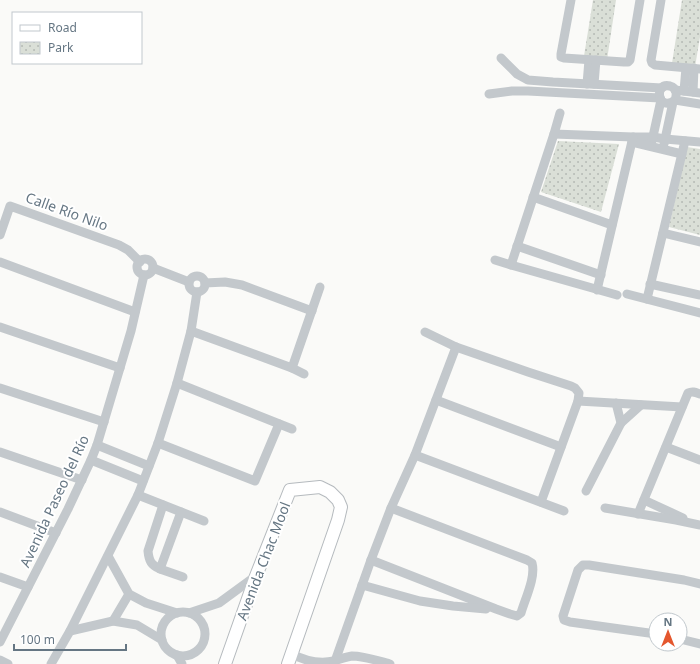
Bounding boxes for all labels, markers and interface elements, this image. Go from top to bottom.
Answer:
legend [12,12,142,64]
text: Road [48,19,77,36]
text: Park [48,39,74,56]
street label: Calle Río Nilo [23,187,111,235]
street label: Avenida Paseo del Río [15,432,93,570]
street label: Avenida Chac Mool [232,499,294,623]
north arrow [648,612,688,652]
text: N [664,614,672,629]
scale bar [14,626,126,652]
text: 100 m [20,631,55,648]

